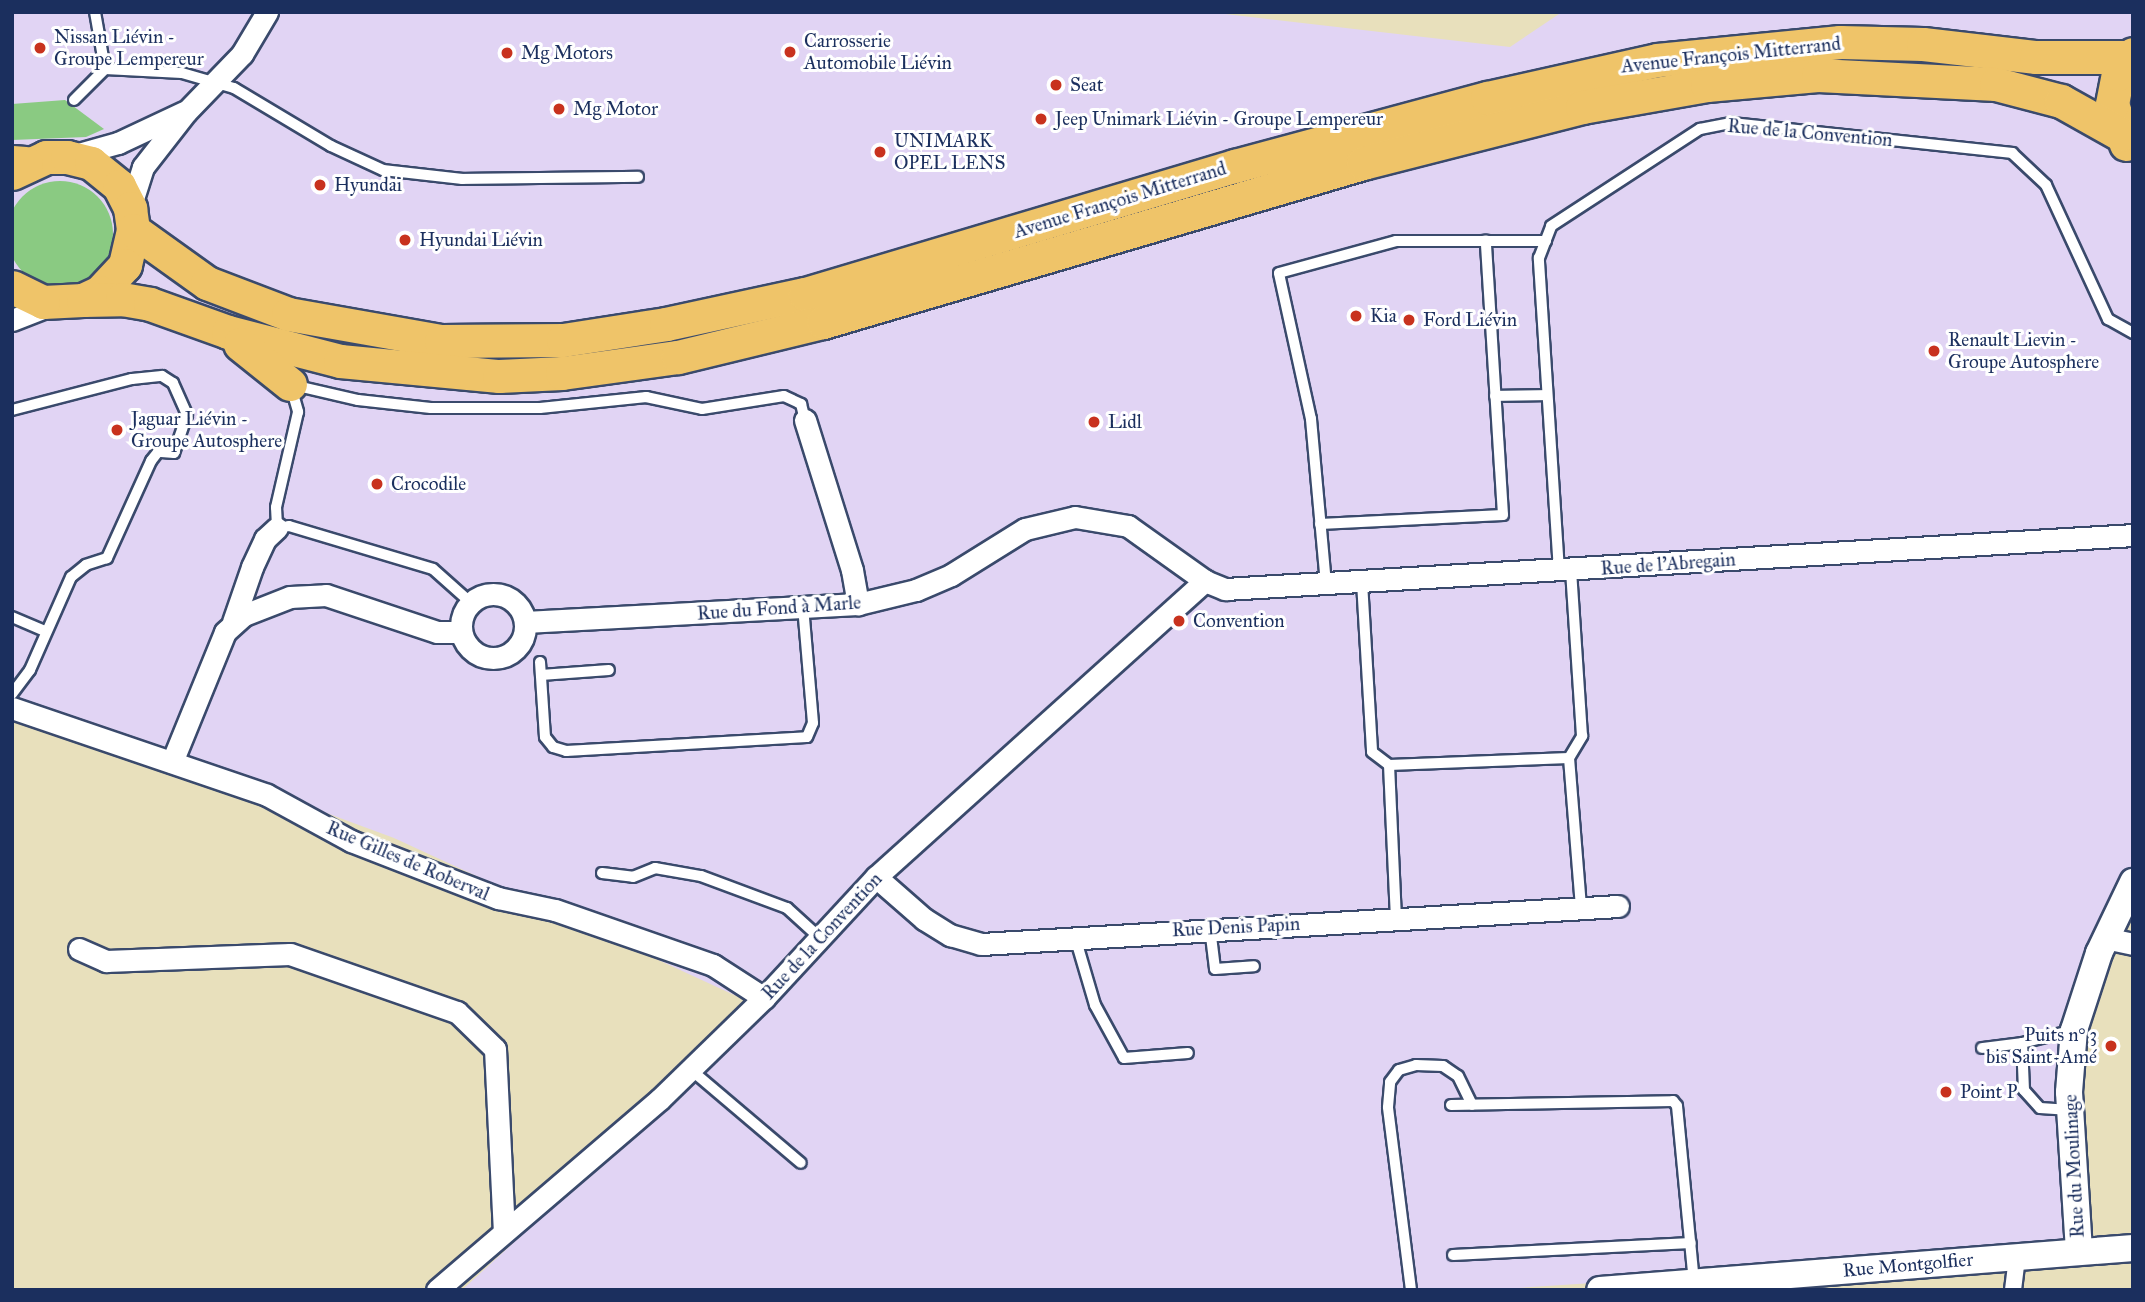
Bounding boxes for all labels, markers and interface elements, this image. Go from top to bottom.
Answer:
place label: Nissan Liévin - Groupe Lempereur [54,26,204,70]
place label: Carrosserie Automobile Liévin [804,30,952,74]
street label: Avenue François Mitterrand [1620,32,1842,78]
marker: Nissan Liévin - Groupe Lempereur [32,40,48,56]
place label: Mg Motors [521,42,613,64]
marker: Carrosserie Automobile Liévin [782,44,798,60]
marker: Mg Motors [499,45,515,61]
place label: Seat [1070,74,1104,96]
marker: Seat [1048,77,1064,93]
place label: Mg Motor [573,98,658,120]
marker: Mg Motor [551,101,567,117]
place label: Jeep Unimark Liévin - Groupe Lempereur [1055,108,1383,130]
marker: Jeep Unimark Liévin - Groupe Lempereur [1033,111,1049,127]
street label: Rue de la Convention [1727,114,1893,152]
place label: UNIMARK OPEL LENS [894,130,1005,174]
marker: UNIMARK OPEL LENS [872,144,888,160]
street label: Avenue François Mitterrand [1011,157,1229,243]
place label: Hyundai [334,174,402,196]
marker: Hyundai [312,177,328,193]
place label: Hyundai Liévin [419,229,543,251]
marker: Hyundai Liévin [397,232,413,248]
place label: Kia [1370,305,1397,327]
marker: Kia [1348,308,1364,324]
place label: Ford Liévin [1423,309,1517,331]
marker: Ford Liévin [1401,312,1417,328]
place label: Renault Lievin - Groupe Autosphere [1948,329,2099,373]
marker: Renault Lievin - Groupe Autosphere [1926,343,1942,359]
place label: Jaguar Liévin - Groupe Autosphere [131,408,282,452]
place label: Lidl [1108,411,1142,433]
marker: Lidl [1086,414,1102,430]
marker: Jaguar Liévin - Groupe Autosphere [109,422,125,438]
place label: Crocodile [391,473,466,495]
marker: Crocodile [369,476,385,492]
street label: Rue de l'Abregain [1600,548,1736,580]
street label: Rue du Fond à Marle [696,591,862,625]
place label: Convention [1193,610,1285,632]
marker: Convention [1171,613,1187,629]
street label: Rue Gilles de Roberval [323,816,493,906]
street label: Rue de la Convention [757,868,887,1004]
street label: Rue Denis Papin [1171,912,1301,942]
place label: Puits n° 3 bis Saint-Amé [1986,1024,2097,1068]
marker: Puits n° 3 bis Saint-Amé [2103,1038,2119,1054]
place label: Point P [1960,1081,2017,1103]
marker: Point P [1938,1084,1954,1100]
street label: Rue du Moulinage [2059,1094,2089,1238]
street label: Rue Montgolfier [1842,1248,1974,1282]

